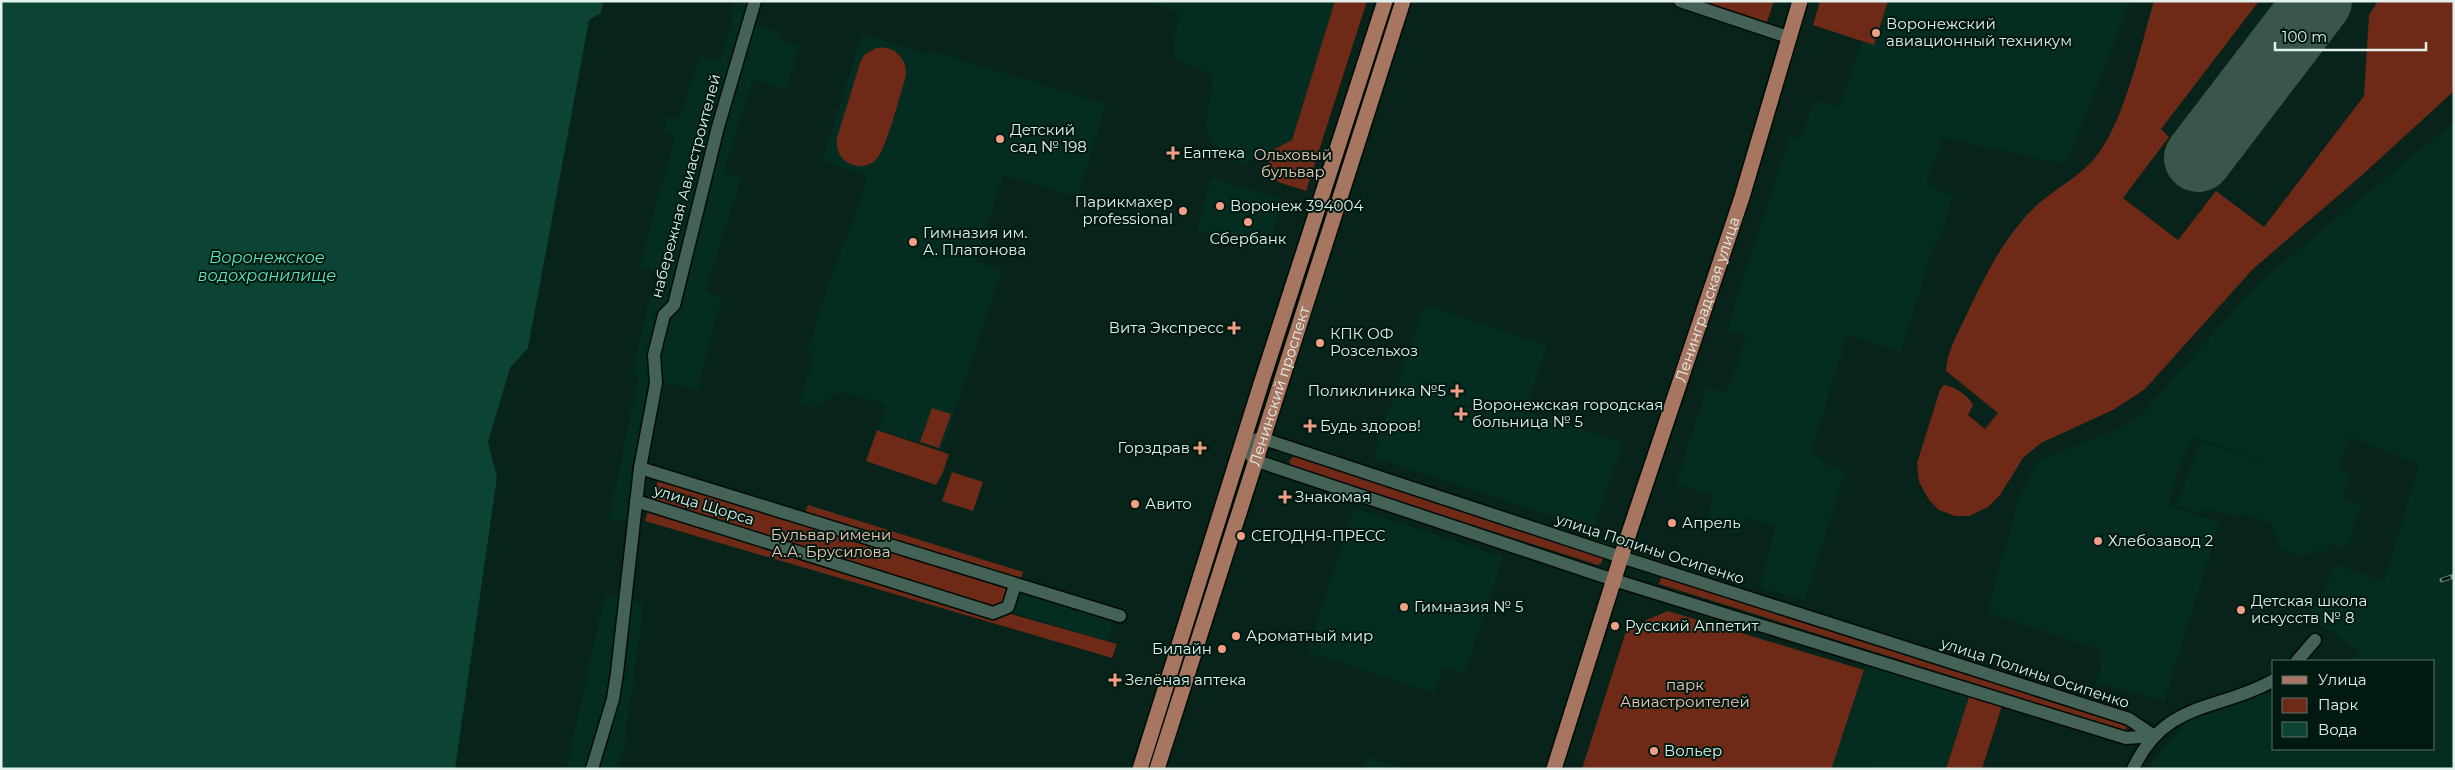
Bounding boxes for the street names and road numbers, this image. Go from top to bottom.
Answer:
street label: набережная Авиастроителей [646,72,725,300]
street label: Ленинградская улица [1670,214,1744,384]
street label: Ленинский проспект [1245,303,1314,468]
street label: улица Щорса [651,480,757,529]
street label: улица Полины Осипенко [1552,509,1747,588]
street label: улица Полины Осипенко [1937,633,2132,712]

